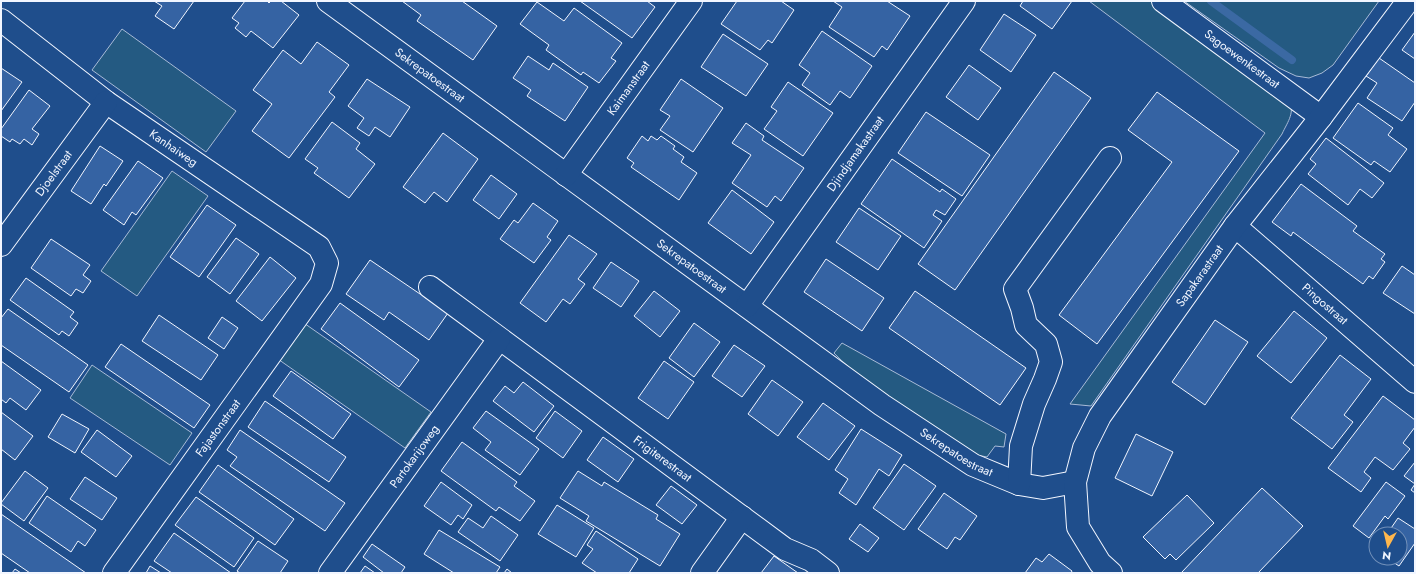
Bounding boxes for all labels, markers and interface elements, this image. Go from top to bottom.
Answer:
street label: Sagoewenkestraat [1200,25,1284,93]
street label: Sekrepatoestraat [391,44,469,107]
street label: Kaimanstraat [603,57,654,119]
street label: Djindjamakastraat [822,112,889,195]
street label: Kanhaiweg [146,125,201,171]
street label: Djoelstraat [31,146,77,200]
street label: Sekrepatoestraat [653,234,730,298]
street label: Sapakarastraat [1171,241,1228,311]
street label: Pingostraat [1298,279,1352,329]
street label: Fajastonstraat [191,396,245,460]
street label: Partokarijoweg [385,421,443,492]
street label: Sekrepatoestraat [916,423,996,481]
street label: Frigiterestraat [630,431,696,486]
north arrow [1368,526,1408,566]
text: N [1381,547,1392,564]

